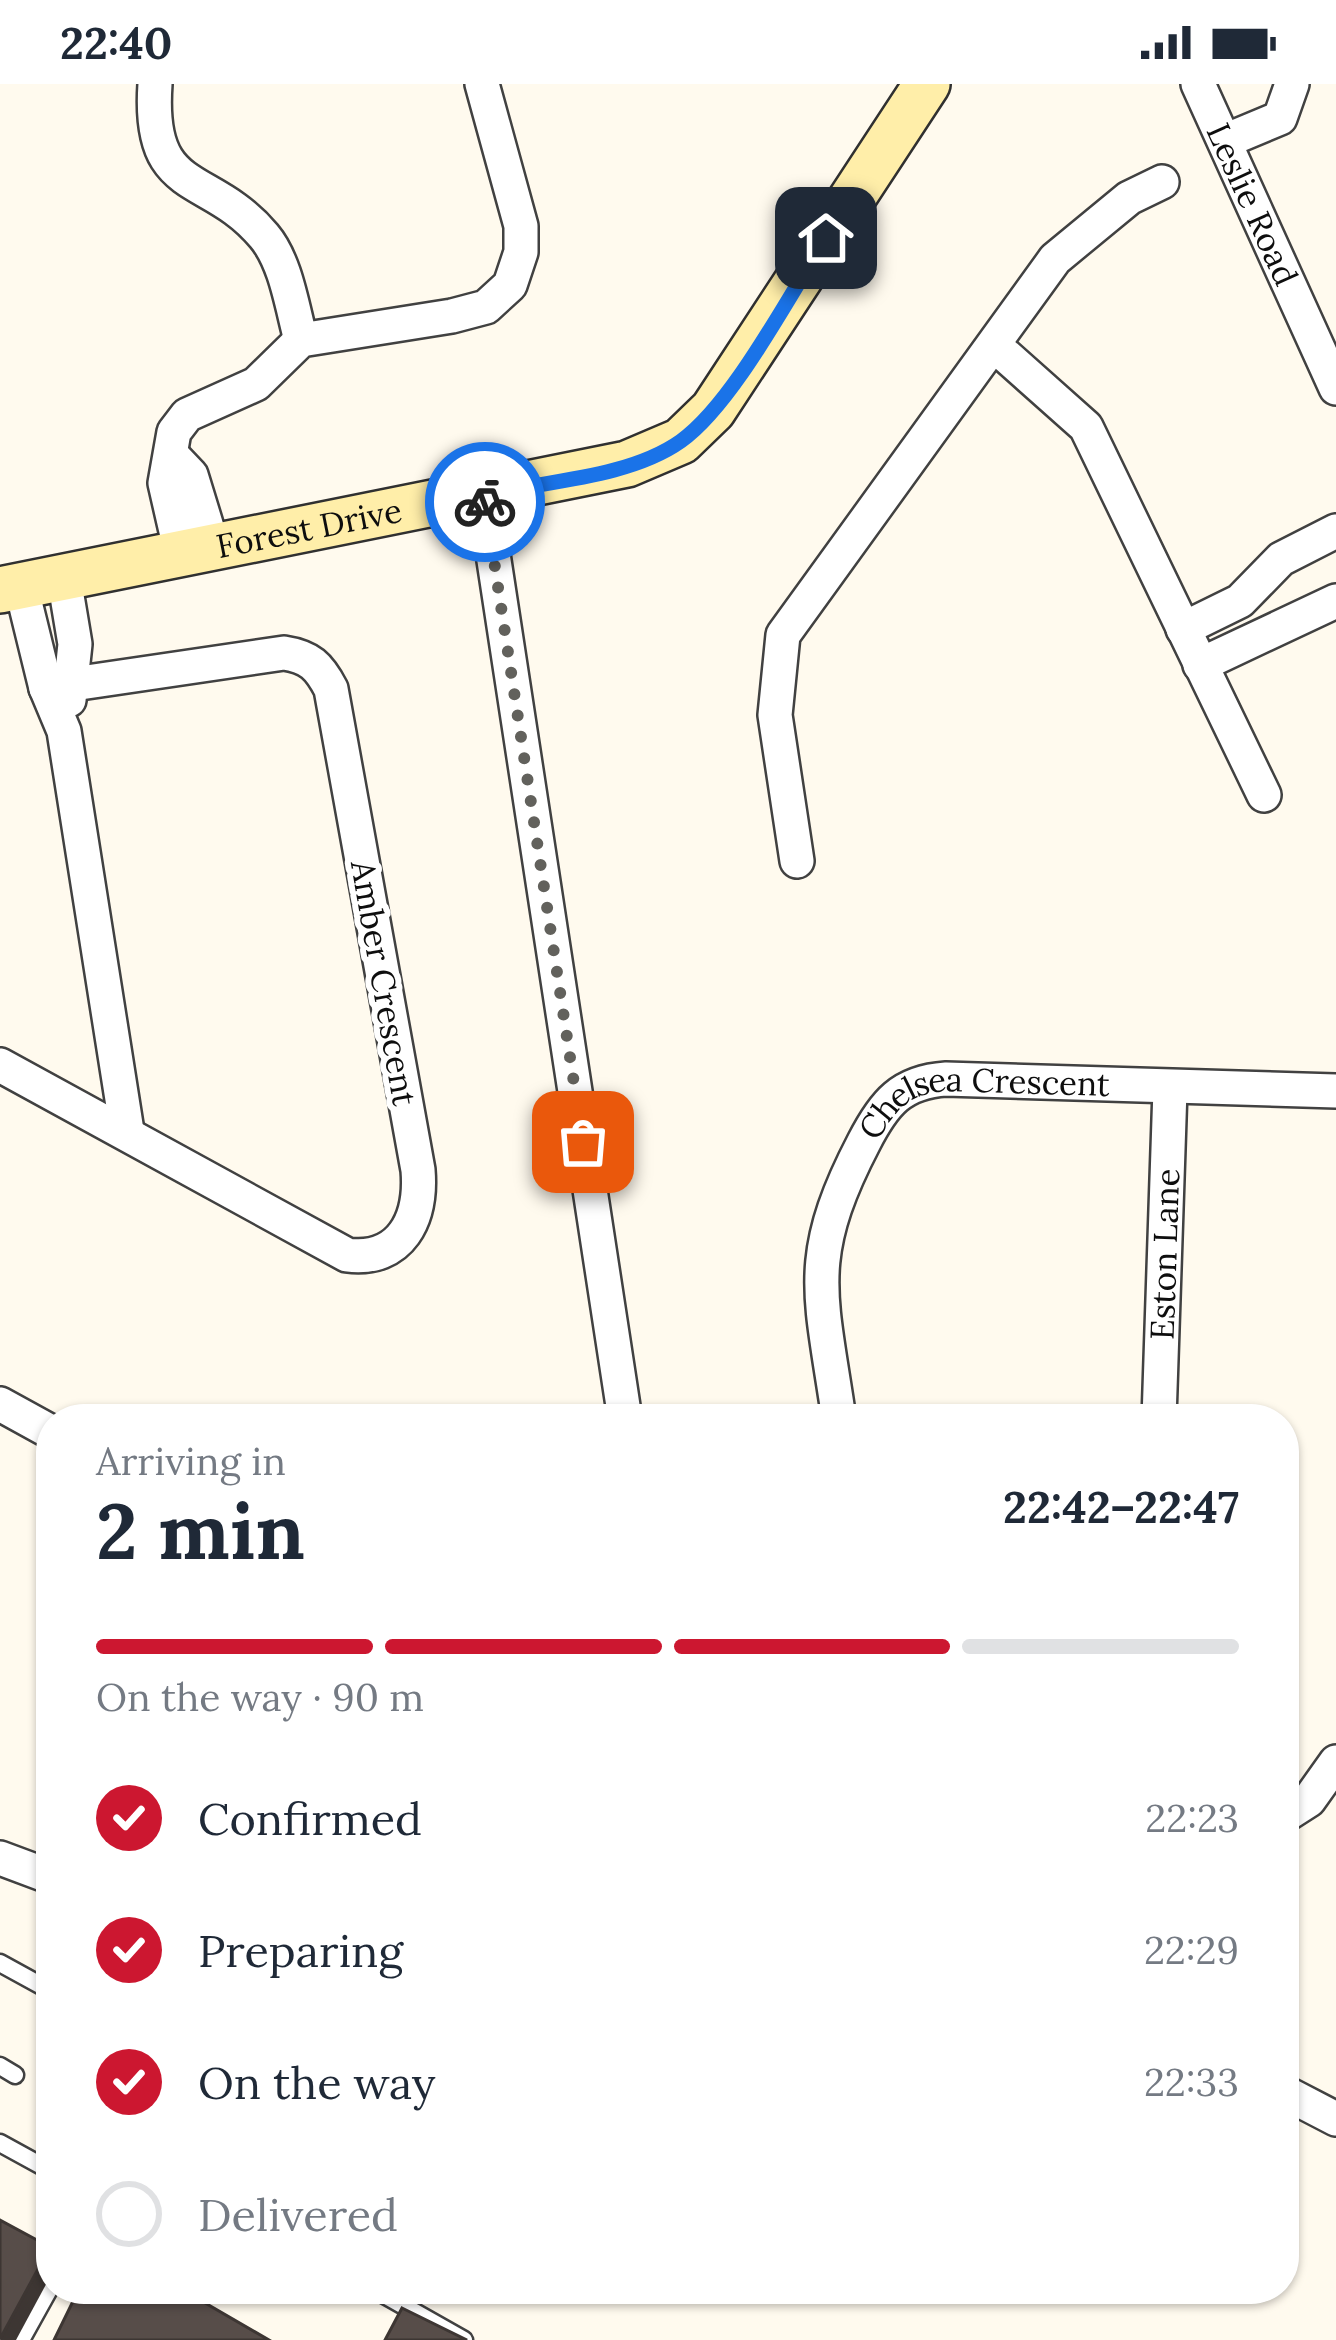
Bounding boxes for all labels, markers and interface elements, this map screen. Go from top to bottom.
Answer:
text: 22:40 [60,14,172,71]
street label: Leslie Road [1198,116,1308,292]
pin [775,187,877,289]
icon: home [793,205,859,271]
courier [425,442,545,562]
icon: bike [452,469,518,535]
street label: Forest Drive [212,489,405,567]
street label: Amber Crescent [342,856,426,1109]
street label: Chelsea Crescent [849,1058,1110,1146]
pin [532,1091,634,1193]
icon: bag [550,1109,616,1175]
street label: Eston Lane [1141,1168,1188,1340]
text: Arriving in [96,1436,286,1486]
text: 22:42–22:47 [1003,1478,1239,1535]
text: 2 min [96,1481,305,1580]
text: On the way · 90 m [96,1672,424,1722]
icon: check [96,1785,162,1851]
text: Confirmed [198,1790,422,1847]
text: 22:23 [1145,1793,1239,1843]
icon: check [96,1917,162,1983]
text: Preparing [198,1922,403,1979]
text: 22:29 [1144,1925,1239,1975]
icon: check [96,2049,162,2115]
text: On the way [198,2054,436,2111]
text: 22:33 [1144,2057,1239,2107]
text: Delivered [198,2186,398,2243]

